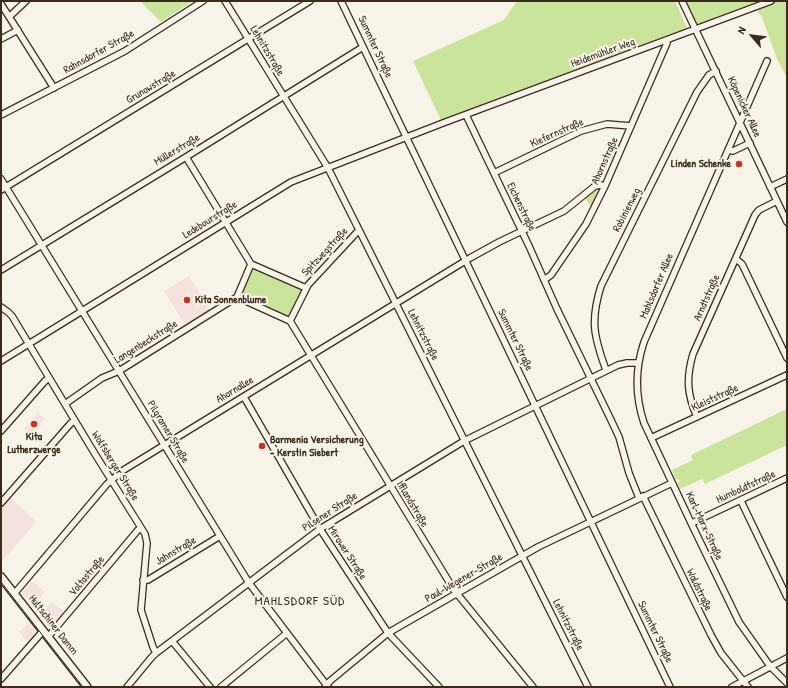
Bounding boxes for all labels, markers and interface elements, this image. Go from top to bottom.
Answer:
street label: Summter Straße [355,14,395,80]
north arrow [732,16,772,56]
street label: Lehnitzstraße [247,24,287,78]
text: N [734,25,749,36]
street label: Rahnsdorfer Straße [61,27,137,77]
street label: Heidemühler Weg [569,35,637,71]
street label: Grunowstraße [124,67,178,107]
street label: Köpenicker Allee [724,75,764,139]
street label: Kiefernstraße [528,115,586,151]
street label: Müllerstraße [152,131,202,169]
street label: Ahornstraße [589,135,621,187]
place label: Linden Schenke [671,157,731,171]
marker: Linden Schenke [734,159,744,169]
street label: Eichenstraße [504,181,538,233]
street label: Robinienweg [610,186,644,234]
street label: Ledebourstraße [180,198,240,242]
street label: Spitzwegstraße [299,225,351,279]
street label: Mahlsdorfer Allee [637,251,677,321]
street label: Arndtstraße [691,273,723,323]
place label: Kita Sonnenblume [195,293,266,307]
marker: Kita Sonnenblume [182,295,192,305]
street label: Lehnitzstraße [404,307,442,363]
street label: Summter Straße [494,307,536,373]
street label: Langenbeckstraße [112,317,180,367]
street label: Ahornallee [214,374,256,406]
street label: Kleiststraße [689,381,741,415]
street label: Pilgramer Straße [144,398,192,466]
marker: Kita Lutherzwerge [29,419,39,429]
street label: Wolfsberger Straße [88,429,142,503]
place label: Kita Lutherzwerge [7,430,61,456]
place label: Barmenia Versicherung - Kerstin Siebert [270,433,364,459]
marker: Barmenia Versicherung - Kerstin Siebert [257,441,267,451]
street label: Humboldtstraße [714,468,778,506]
street label: Ifflandstraße [393,478,431,530]
street label: Pilsener Straße [300,489,360,535]
street label: Karl-Marx-Straße [682,490,726,562]
street label: Mirower Straße [325,524,369,582]
street label: Jahnstraße [153,534,199,568]
street label: Paul-Wegener-Straße [423,550,505,606]
street label: Voltastraße [66,553,108,599]
street label: Waldstraße [683,567,715,613]
street label: Hultschiner Damm [25,592,81,658]
district label: MAHLSDORF SÜD [255,594,345,610]
street label: Lehnitzstraße [549,597,587,653]
street label: Summter Straße [634,599,676,665]

